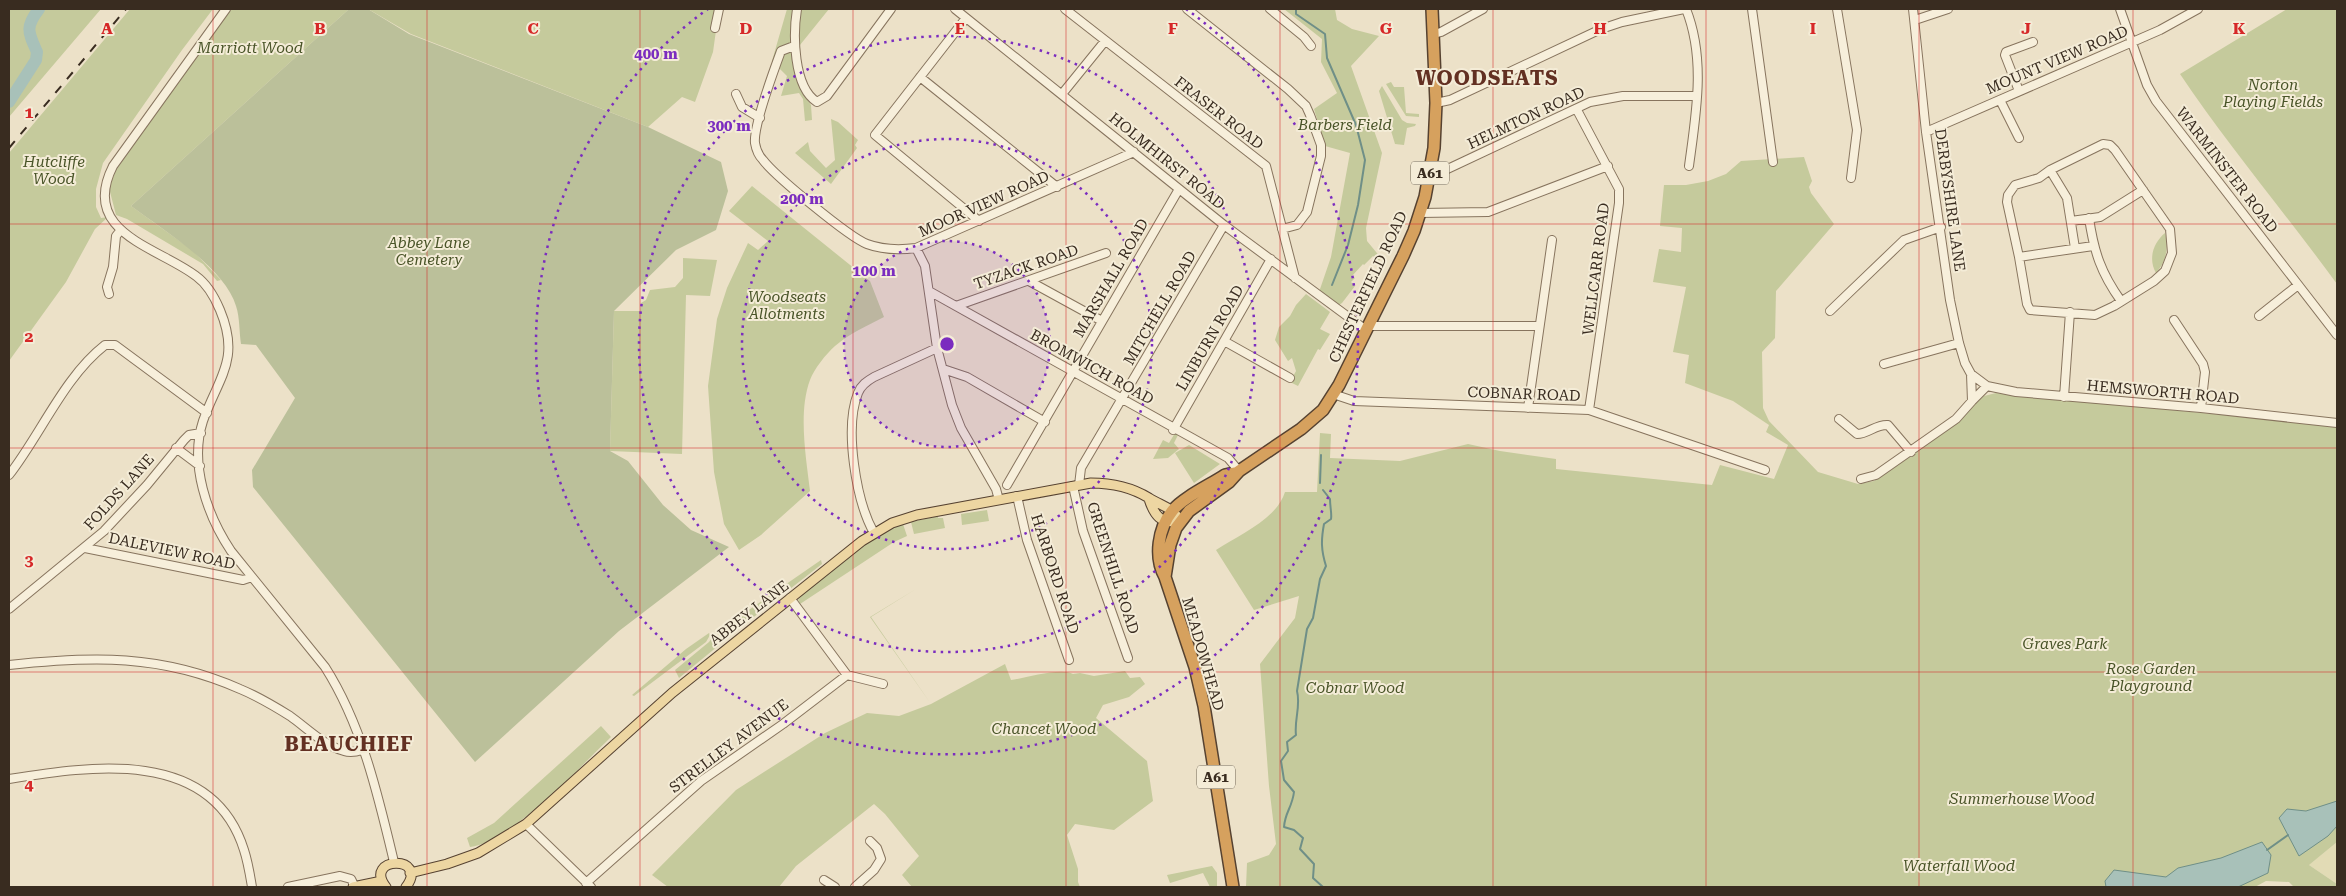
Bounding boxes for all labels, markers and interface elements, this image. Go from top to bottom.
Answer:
text: A [101,19,113,38]
text: B [314,19,326,38]
text: C [527,19,539,38]
text: D [740,19,753,38]
text: E [955,19,965,38]
text: F [1168,19,1178,38]
text: G [1380,19,1393,38]
text: H [1593,19,1607,38]
text: I [1810,19,1816,38]
text: J [2021,19,2031,38]
text: K [2233,19,2246,38]
street label: MOUNT VIEW ROAD [1983,22,2131,98]
park label: Marriott Wood [196,39,303,57]
text: 400 m [634,45,678,63]
district label: WOODSEATS [1415,66,1559,90]
street label: FRASER ROAD [1171,73,1267,153]
park label: Norton Playing Fields [2222,76,2323,111]
street label: HELMTON ROAD [1465,83,1587,153]
text: 1 [25,103,34,122]
street label: WARMINSTER ROAD [2172,104,2282,236]
street label: HOLMHIRST ROAD [1106,109,1228,213]
park label: Barbers Field [1297,116,1392,134]
text: 300 m [707,117,751,135]
street label: DERBYSHIRE LANE [1931,127,1969,273]
park label: Hutcliffe Wood [22,153,85,188]
road number: A61 [1411,162,1449,184]
street label: MOOR VIEW ROAD [916,167,1052,241]
text: 200 m [780,190,824,208]
street label: WELLCARR ROAD [1579,202,1613,336]
street label: CHESTERFIELD ROAD [1325,208,1411,366]
street label: MARSHALL ROAD [1070,216,1152,340]
park label: Abbey Lane Cemetery [387,234,470,269]
street label: TYZACK ROAD [971,241,1081,293]
street label: MITCHELL ROAD [1120,248,1200,368]
text: 100 m [852,262,896,280]
street label: LINBURN ROAD [1172,282,1248,394]
park label: Woodseats Allotments [748,288,826,323]
street label: BROMWICH ROAD [1027,326,1157,408]
text: 2 [25,327,34,346]
centre of rings [938,335,956,353]
street label: HEMSWORTH ROAD [2086,376,2240,408]
street label: COBNAR ROAD [1467,383,1581,405]
street label: FOLDS LANE [80,450,158,534]
street label: GREENHILL ROAD [1083,500,1143,636]
street label: HARBORD ROAD [1027,512,1083,636]
street label: DALEVIEW ROAD [107,529,237,573]
text: 3 [25,551,34,570]
street label: ABBEY LANE [706,577,792,649]
street label: MEADOWHEAD [1178,595,1228,713]
park label: Graves Park [2023,635,2108,653]
park label: Rose Garden Playground [2105,660,2196,695]
park label: Cobnar Wood [1306,679,1404,697]
street label: STRELLEY AVENUE [666,695,792,797]
park label: Chancet Wood [992,720,1096,738]
district label: BEAUCHIEF [284,732,414,756]
road number: A61 [1197,766,1235,789]
text: 4 [25,775,34,794]
park label: Summerhouse Wood [1948,790,2095,808]
park label: Waterfall Wood [1903,857,2015,875]

